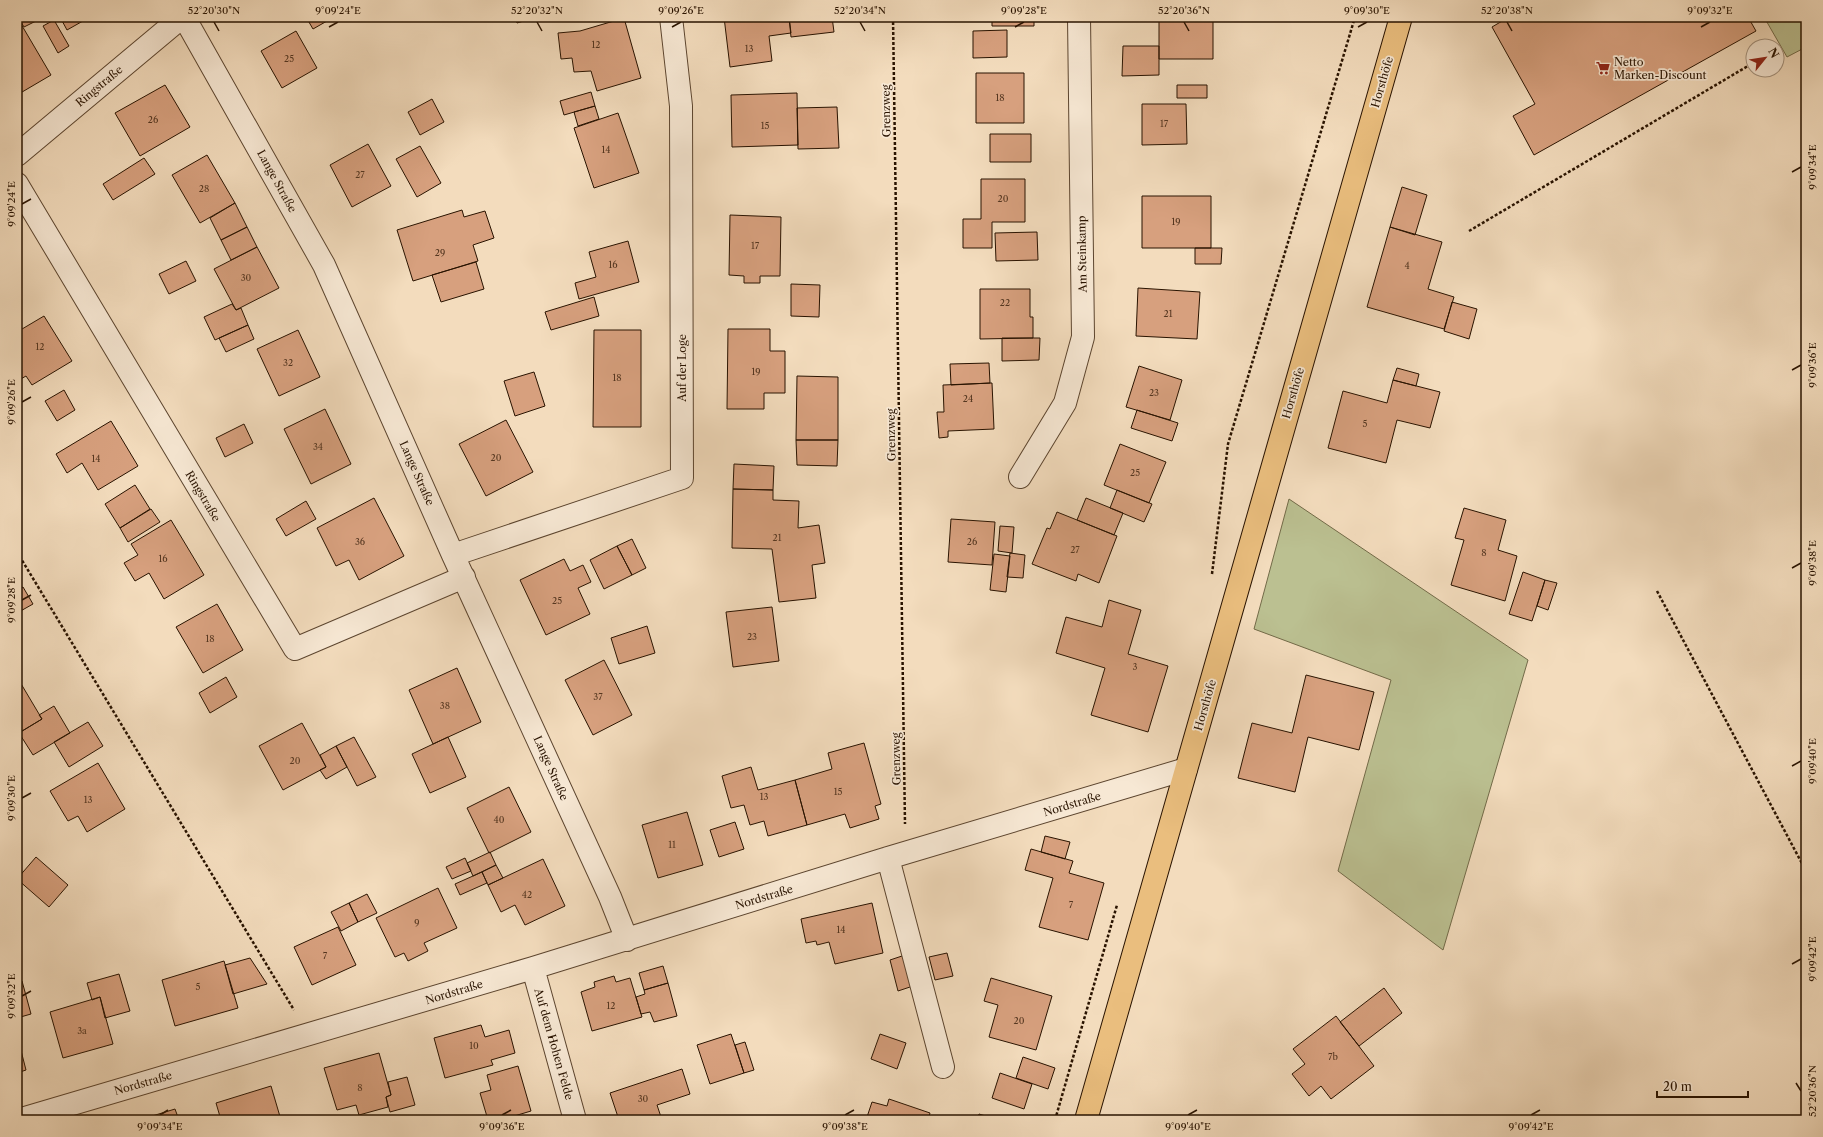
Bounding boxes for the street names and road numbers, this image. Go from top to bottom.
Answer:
street label: Horsthöfe [1368,55,1396,109]
street label: Ringstraße [73,62,125,110]
street label: Grenzweg [879,84,893,138]
street label: Lange Straße [254,147,300,215]
street label: Am Steinkamp [1074,215,1090,294]
street label: Auf der Loge [675,334,689,403]
street label: Horsthöfe [1279,366,1307,420]
street label: Grenzweg [884,408,898,462]
street label: Lange Straße [396,438,438,508]
street label: Ringstraße [182,468,224,524]
street label: Horsthöfe [1191,678,1219,732]
street label: Grenzweg [889,732,903,786]
street label: Lange Straße [530,733,572,803]
street label: Nordstraße [1041,789,1103,819]
street label: Nordstraße [733,882,795,912]
street label: Nordstraße [423,977,485,1007]
street label: Auf dem Hohen Felde [531,986,577,1101]
street label: Nordstraße [112,1068,174,1098]

